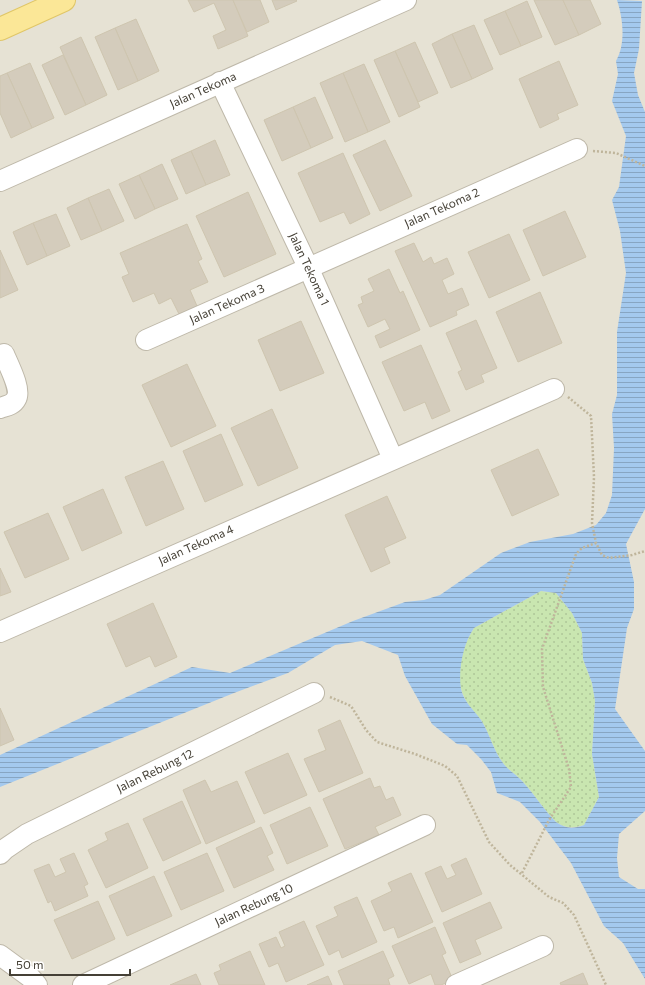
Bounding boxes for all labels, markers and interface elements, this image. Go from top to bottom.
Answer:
street label: Jalan Tekoma [167,68,239,111]
street label: Jalan Tekoma 2 [402,184,482,231]
street label: Jalan Tekoma 1 [286,230,333,308]
street label: Jalan Tekoma 3 [187,280,267,327]
street label: Jalan Tekoma 4 [156,521,236,568]
street label: Jalan Rebung 12 [114,745,196,796]
street label: Jalan Rebung 10 [212,880,295,929]
scale bar [10,951,130,977]
text: 50 m [16,957,44,971]

